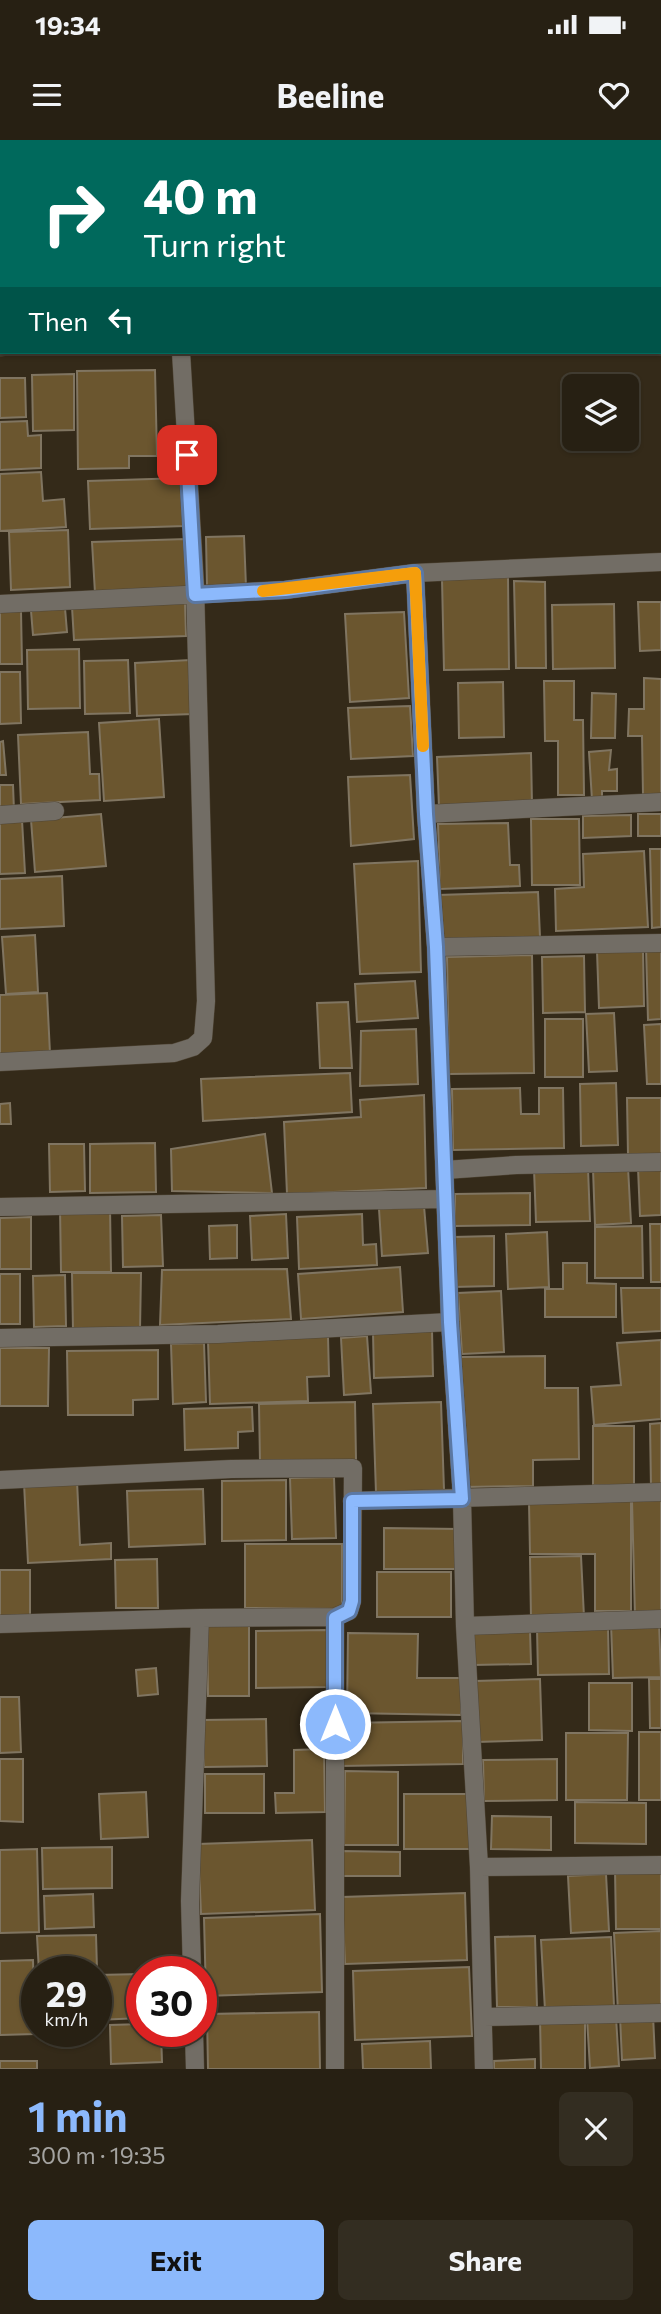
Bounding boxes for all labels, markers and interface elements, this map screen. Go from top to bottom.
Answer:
text: 19:34 [35,9,101,40]
text: Beeline [277,75,384,115]
icon: menu [28,76,66,114]
icon: heart [595,76,633,114]
text: 40 m [143,164,258,224]
icon: right [28,168,119,259]
text: Turn right [143,224,286,264]
icon: left [102,301,140,339]
text: Then [28,305,88,336]
map controls [562,374,639,451]
button: layers [562,374,639,451]
pin [157,425,217,485]
icon: arrive [168,436,206,474]
position arrow [298,1687,372,1761]
speed limit sign: 30 [126,1956,217,2047]
text: 29 [46,1971,87,2014]
text: km/h [45,2008,88,2030]
text: 1 min [28,2089,128,2141]
button: close [559,2092,633,2166]
text: 300 m · 19:35 [28,2141,165,2169]
button: Exit [28,2220,324,2300]
button: Share [338,2220,633,2300]

